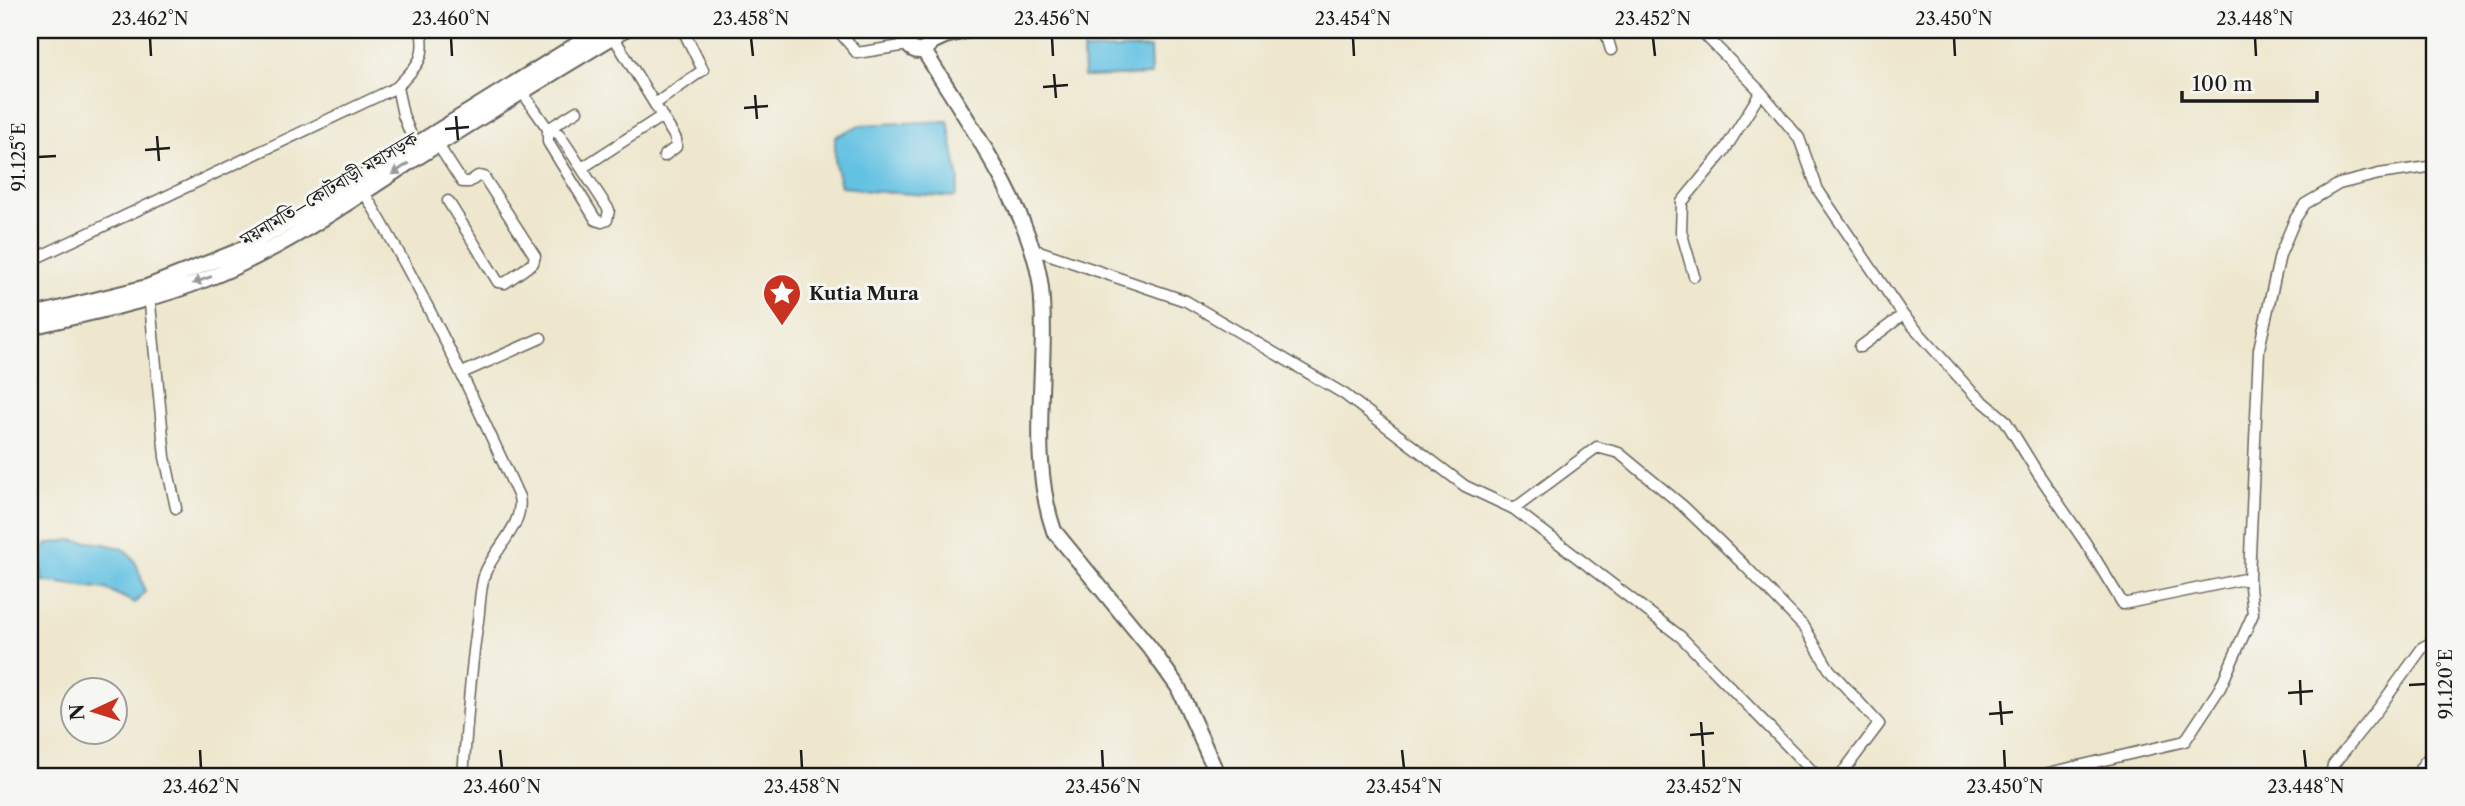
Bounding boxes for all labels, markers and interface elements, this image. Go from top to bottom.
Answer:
text: 23.462°N [111,8,189,30]
text: 23.460°N [412,8,490,30]
text: 23.458°N [713,8,789,30]
text: 23.456°N [1014,8,1090,30]
text: 23.454°N [1315,8,1391,30]
text: 23.452°N [1615,8,1691,30]
text: 23.450°N [1915,8,1993,30]
text: 23.448°N [2216,8,2294,30]
scale bar [2182,60,2316,104]
text: 100 m [2192,71,2253,96]
text: 91.125°E [8,123,30,191]
street label: ময়নামতি–কোটবাড়ী মহাসড়ক [235,127,422,252]
one-way arrow [390,163,410,176]
place icon: Kutia Mura [761,272,803,327]
one-way arrow [191,275,212,286]
place label: Kutia Mura [809,282,920,305]
text: 91.120°E [2435,649,2457,719]
north arrow [60,676,130,746]
text: N [65,703,90,721]
text: 23.462°N [162,776,240,798]
text: 23.460°N [463,776,541,798]
text: 23.458°N [764,776,840,798]
text: 23.456°N [1065,776,1141,798]
text: 23.454°N [1366,776,1442,798]
text: 23.452°N [1666,776,1742,798]
text: 23.450°N [1966,776,2044,798]
text: 23.448°N [2267,776,2345,798]

